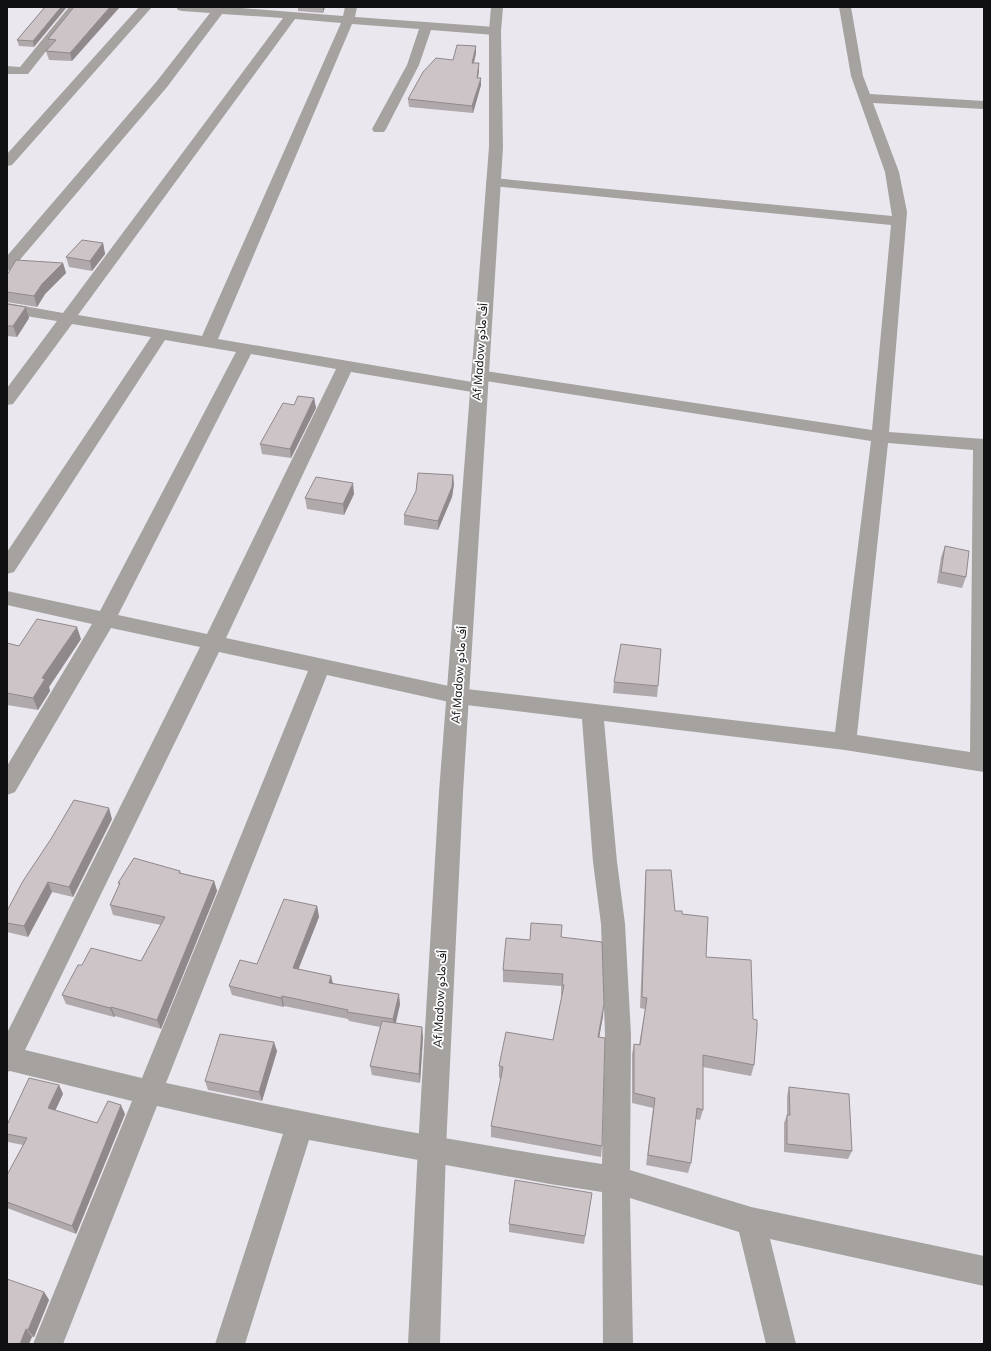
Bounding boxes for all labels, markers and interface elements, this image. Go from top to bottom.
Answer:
street label: Af Madow أف مادو [469,302,491,401]
street label: Af Madow أف مادو [448,625,470,724]
street label: Af Madow أف مادو [429,949,451,1048]

